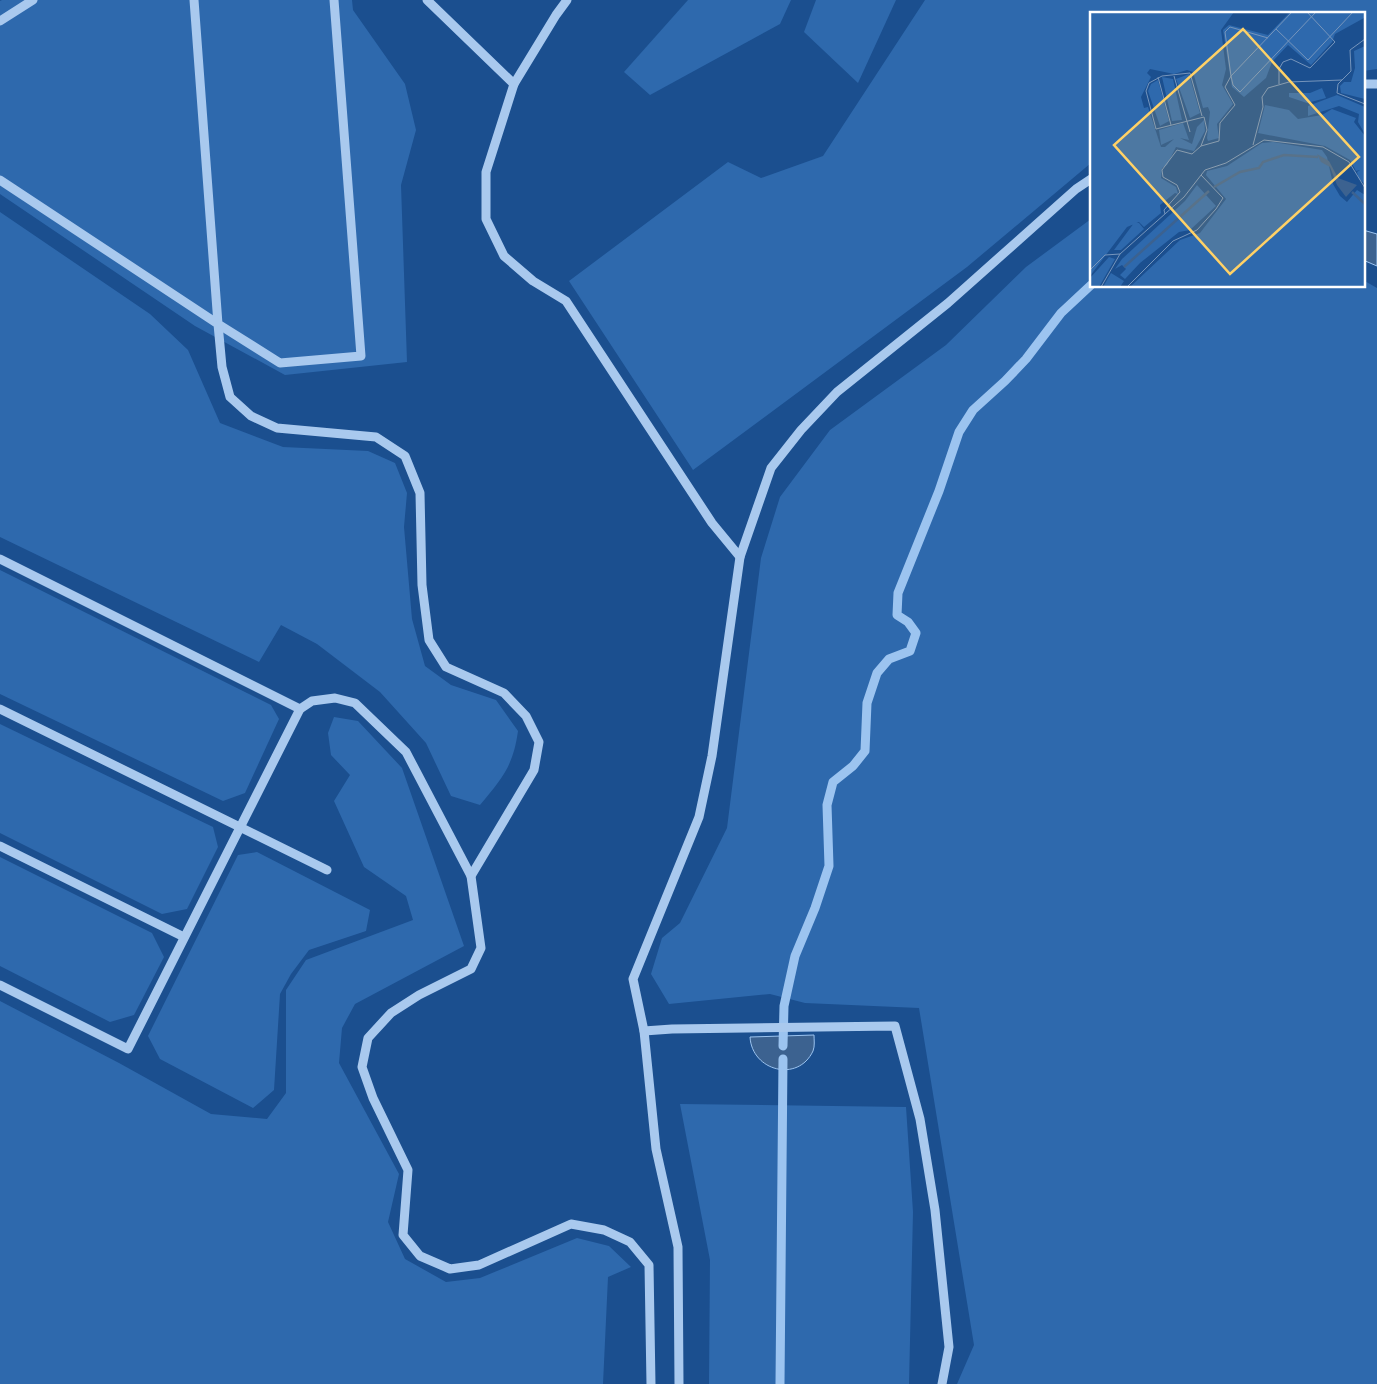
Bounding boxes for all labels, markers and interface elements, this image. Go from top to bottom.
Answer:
inset map [1090,12,1364,288]

